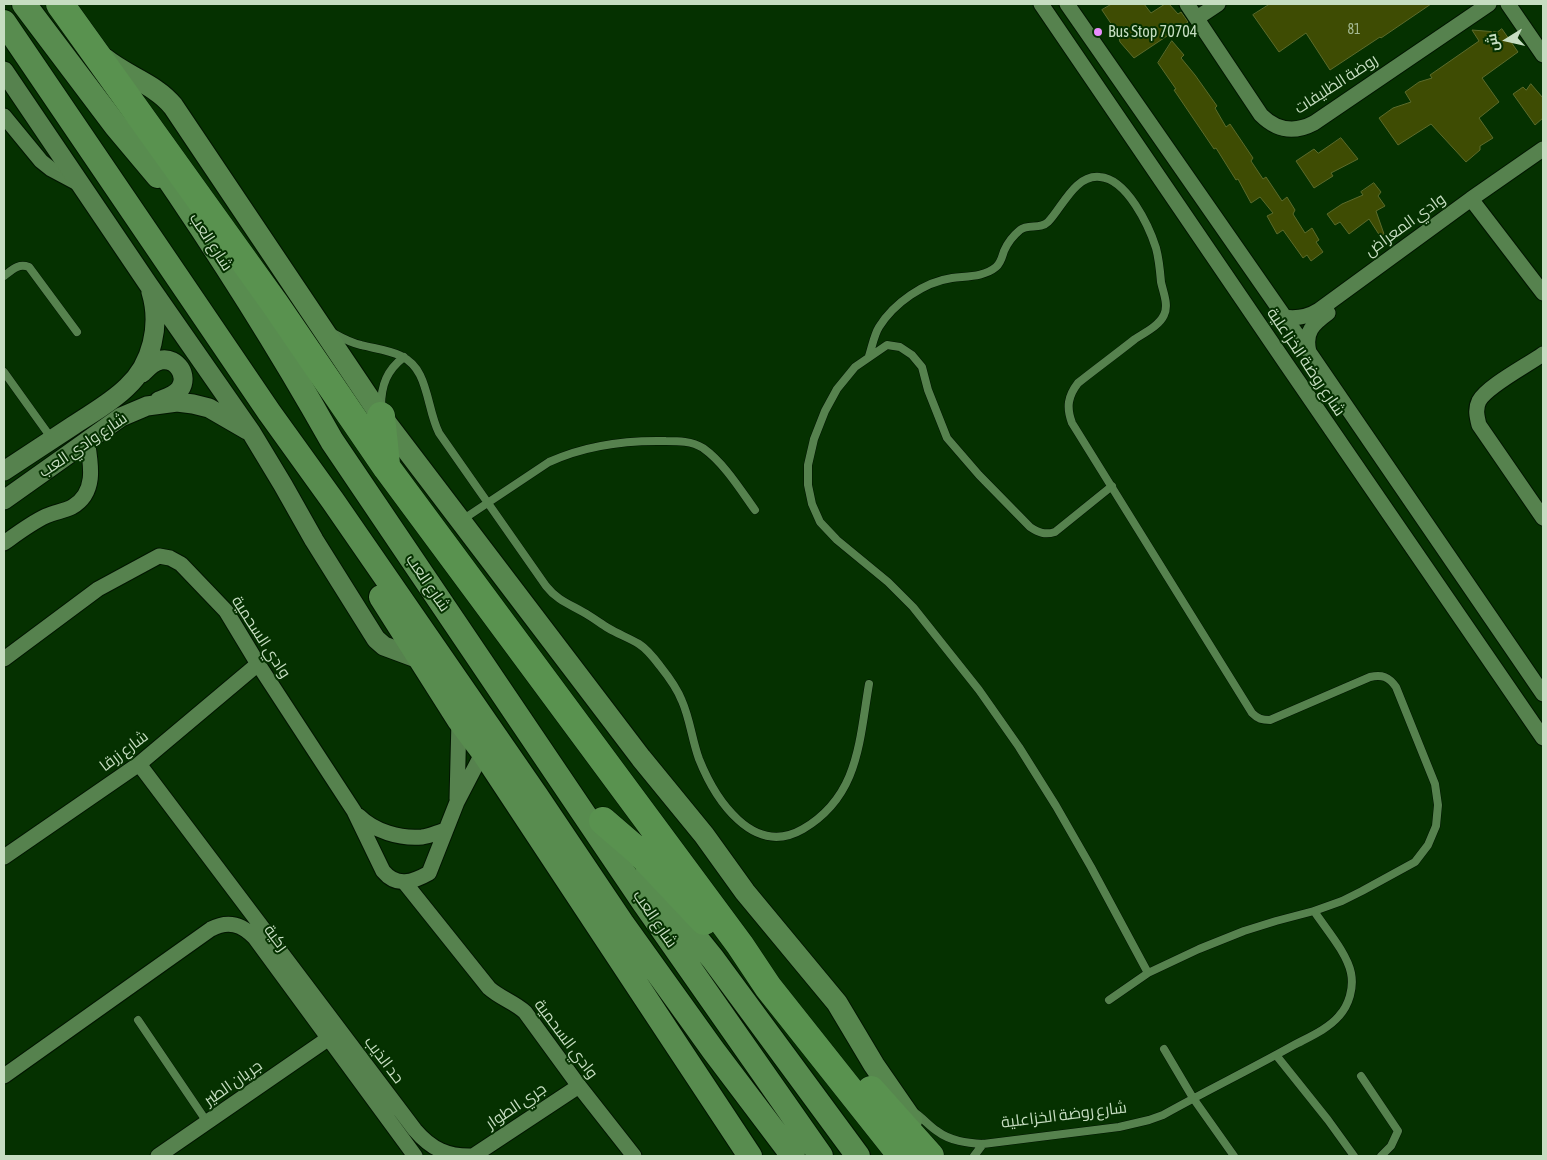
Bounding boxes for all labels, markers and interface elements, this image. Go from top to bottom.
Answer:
north arrow [1482,15,1532,65]
place label: Bus Stop 70704 [1108,22,1197,42]
house number: 81 [1347,22,1361,38]
marker: Bus Stop 70704 [1092,26,1104,38]
text: ش [1483,32,1502,53]
street label: روضة الظليفات [1291,50,1381,118]
street label: وادي المعراض [1361,189,1449,261]
street label: شارع العب [185,209,237,275]
street label: شارع روضة الخزاعلية [1263,304,1349,420]
street label: شارع وادي العب [35,408,131,482]
street label: شارع العب [402,551,454,615]
street label: وادي السحمية [227,592,295,682]
street label: شارع زرقا [96,726,152,776]
street label: شارع العب [629,887,681,951]
street label: ركية [260,921,292,955]
street label: وادي السحمية [530,996,602,1082]
street label: حد الذيب [360,1033,408,1087]
street label: جريان الطير [200,1056,266,1110]
street label: جري الطوار [482,1079,550,1133]
street label: شارع روضة الخزاعلية [1000,1098,1128,1132]

